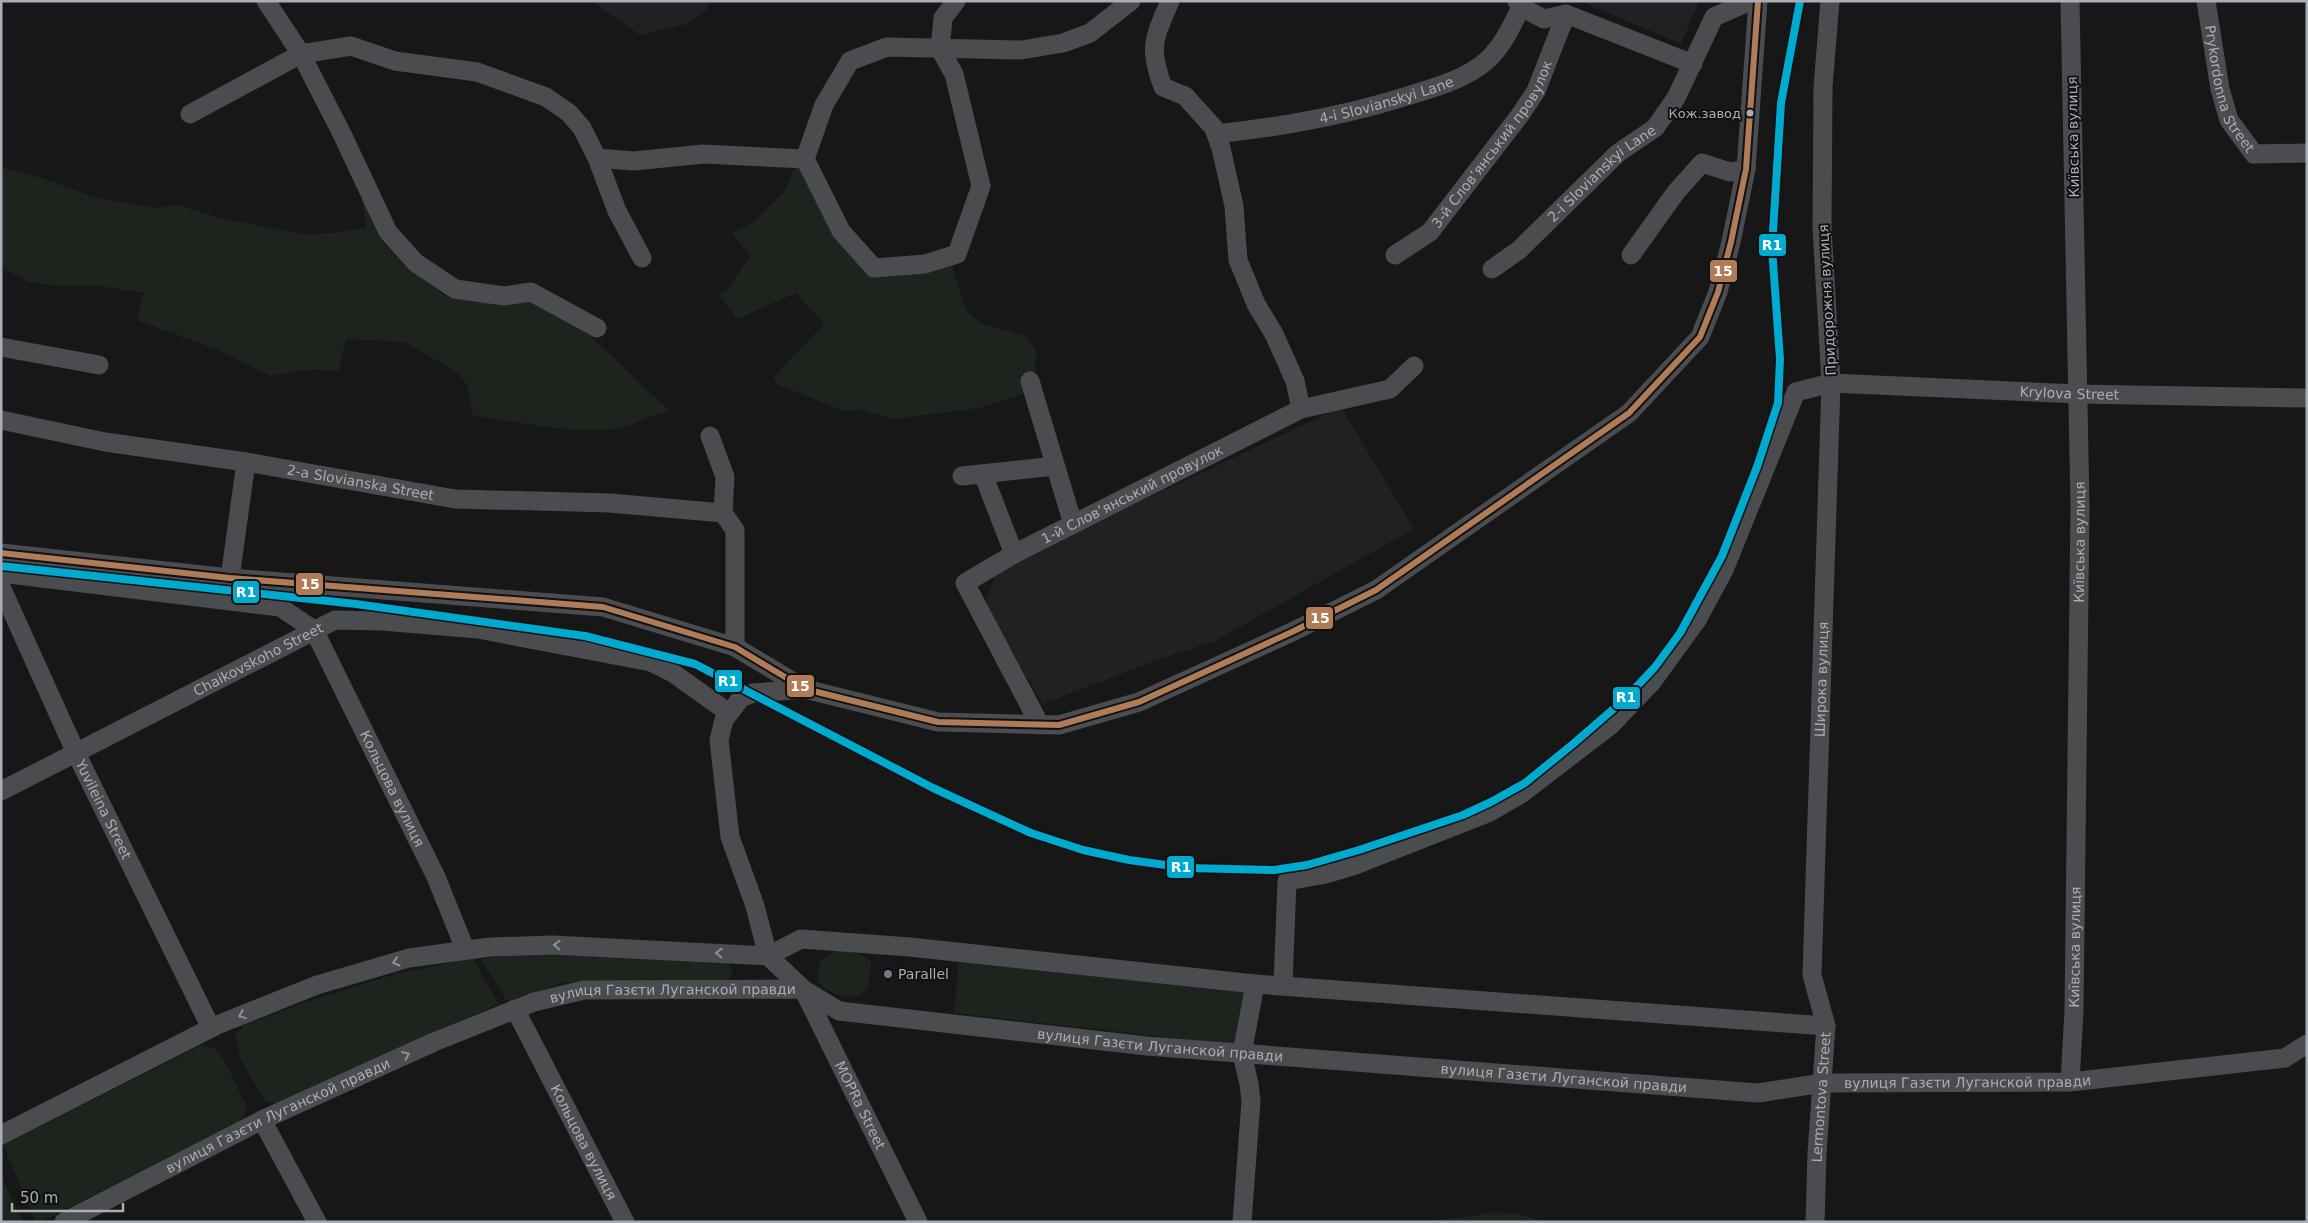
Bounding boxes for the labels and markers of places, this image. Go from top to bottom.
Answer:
place label: Кож.завод [1668,106,1741,121]
marker: Кож.завод [1745,108,1755,118]
place label: Parallel [898,966,949,982]
marker: Parallel [882,968,894,980]

